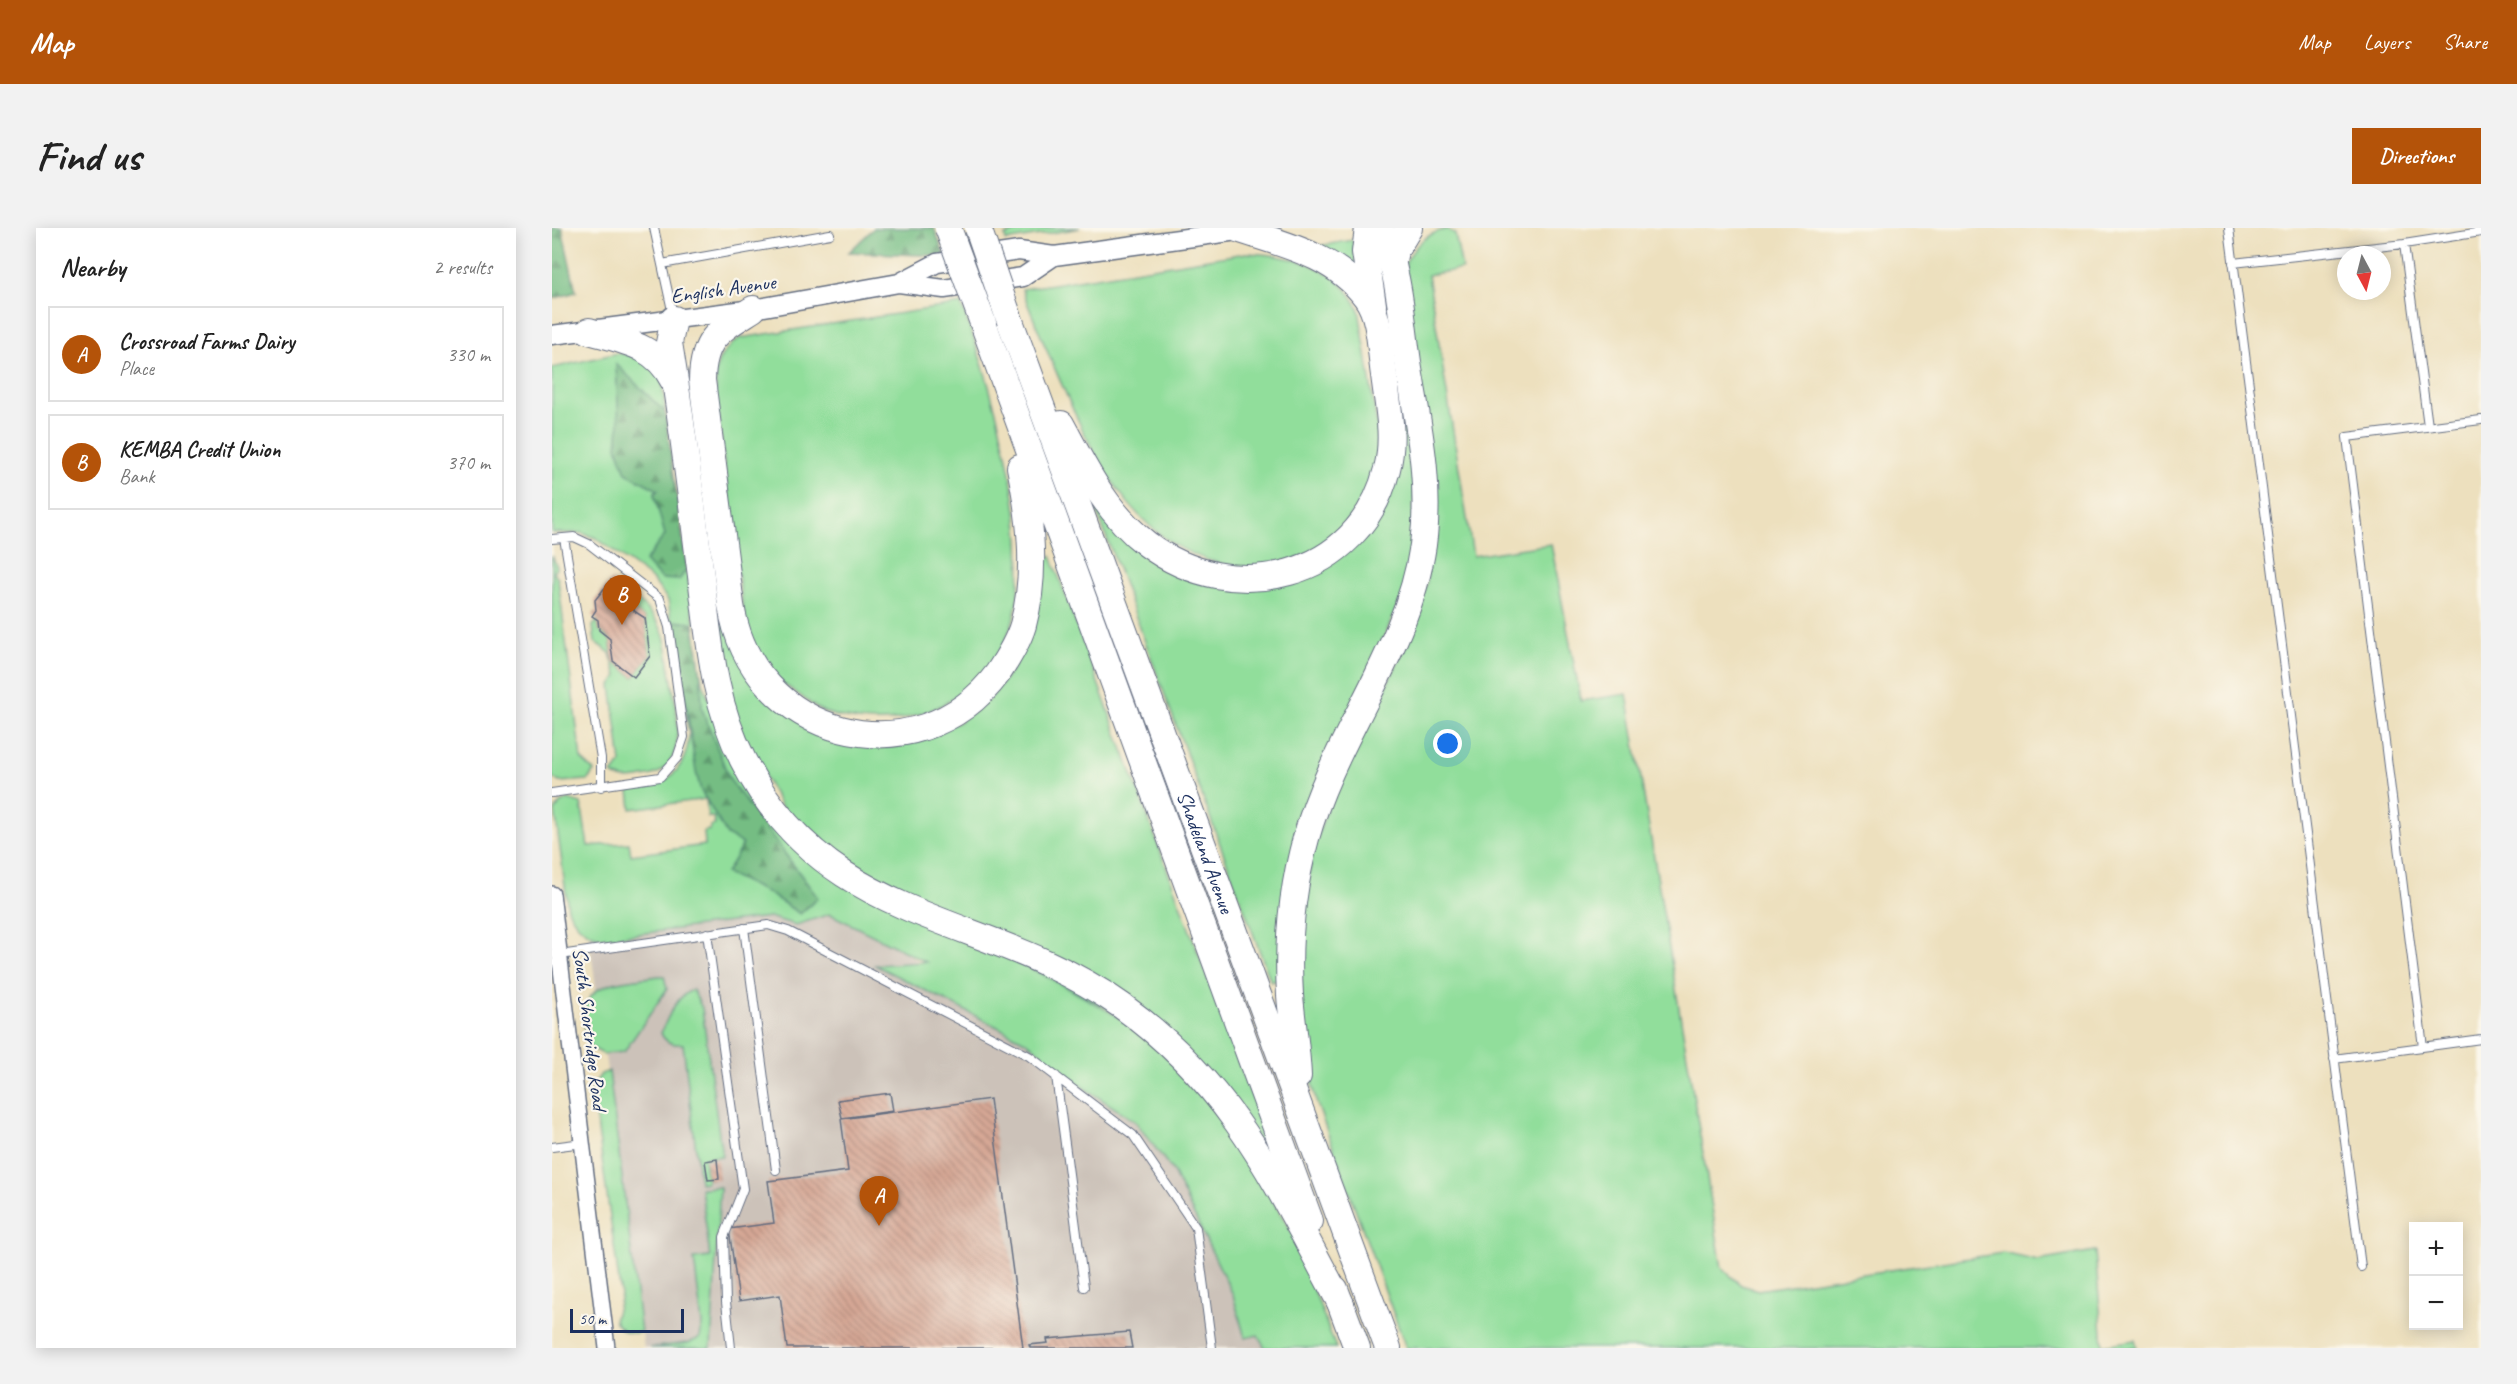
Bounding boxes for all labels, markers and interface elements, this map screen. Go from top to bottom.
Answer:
text: Map [30,25,73,60]
text: Map [2298,29,2331,55]
text: Layers [2364,29,2410,55]
text: Share [2443,29,2487,55]
button: Directions [2352,128,2481,184]
text: Find us [36,130,141,183]
north arrow [2337,246,2391,300]
text: Nearby [60,251,125,284]
text: 2 results [433,255,492,280]
street label: English Avenue [669,268,779,309]
text: Crossroad Farms Dairy [119,328,295,356]
text: A [76,342,87,367]
text: 330 m [447,342,490,367]
text: Place [119,356,154,381]
text: KEMBA Credit Union [119,436,280,464]
text: B [76,450,87,475]
text: 370 m [447,450,490,475]
text: Bank [119,464,154,489]
pin: B [602,576,642,625]
your location [1433,729,1462,758]
street label: Shadeland Avenue [1171,788,1240,918]
street label: South Shortridge Road [567,946,613,1114]
pin: A [860,1176,898,1226]
map controls [2409,1222,2463,1330]
button: + [2409,1222,2463,1276]
button: − [2409,1276,2463,1330]
scale bar [570,1306,684,1334]
text: 50 m [579,1309,606,1329]

